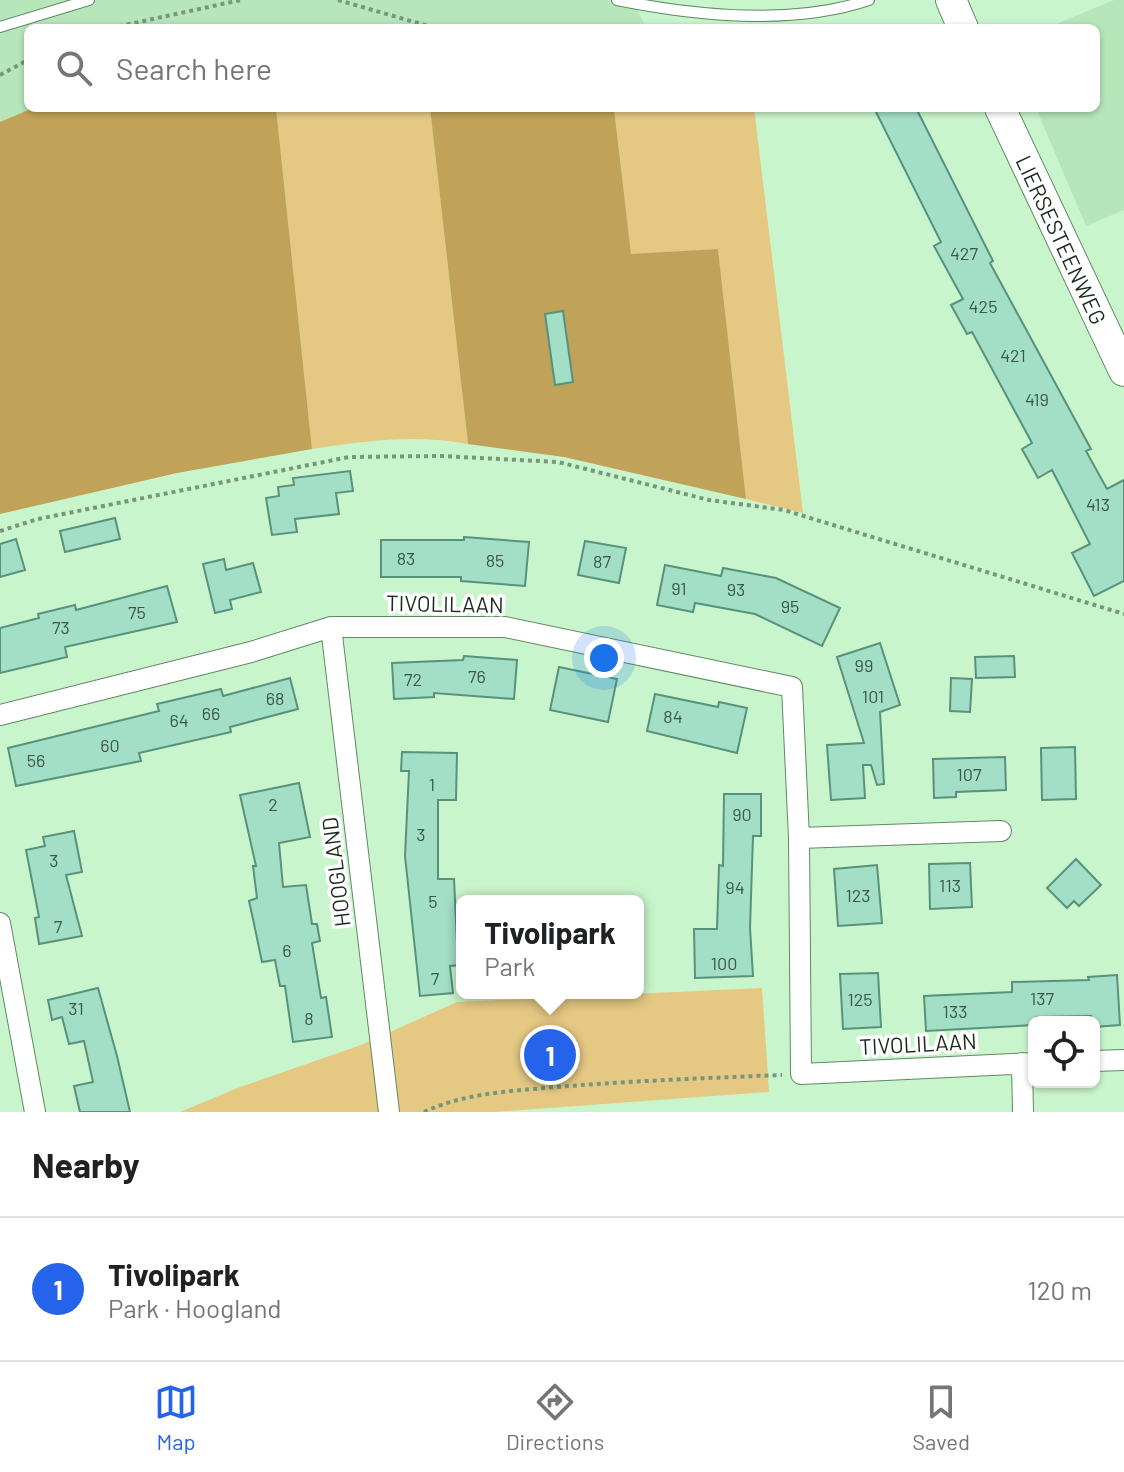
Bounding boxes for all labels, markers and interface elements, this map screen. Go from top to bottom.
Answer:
search box [24,24,1100,112]
icon: search [52,46,96,90]
text: Search here [116,50,272,86]
street label: LIERSESTEENWEG [1011,151,1112,328]
house number: 427 [950,242,979,264]
house number: 425 [969,295,997,317]
house number: 421 [1000,344,1026,366]
house number: 419 [1025,388,1049,410]
house number: 413 [1086,493,1110,515]
house number: 83 [397,547,415,569]
house number: 85 [486,549,504,571]
house number: 87 [593,550,611,572]
house number: 91 [671,577,687,599]
house number: 93 [727,578,745,600]
street label: TIVOLILAAN [386,589,504,617]
house number: 95 [781,595,799,617]
house number: 75 [128,601,146,623]
house number: 73 [52,616,70,638]
your location [584,638,624,678]
house number: 99 [855,654,873,676]
house number: 76 [468,665,486,687]
house number: 72 [404,668,422,690]
house number: 101 [862,685,884,707]
house number: 68 [266,687,284,709]
house number: 66 [202,702,220,724]
house number: 84 [663,705,683,727]
house number: 64 [169,709,189,731]
house number: 60 [100,734,120,756]
house number: 56 [27,749,45,771]
house number: 107 [957,763,982,785]
house number: 1 [429,773,435,795]
house number: 2 [268,793,278,815]
house number: 90 [732,803,752,825]
street label: HOOGLAND [315,816,355,928]
house number: 3 [416,823,426,845]
house number: 3 [49,849,59,871]
house number: 113 [939,874,961,896]
house number: 94 [725,876,745,898]
house number: 123 [845,884,871,906]
house number: 5 [428,890,438,912]
popup [456,895,644,999]
text: Tivolipark [484,914,616,950]
house number: 7 [54,915,63,937]
house number: 6 [282,939,292,961]
text: Park [484,950,535,981]
house number: 100 [711,952,737,974]
house number: 7 [431,967,440,989]
house number: 137 [1030,987,1055,1009]
house number: 125 [847,988,873,1010]
house number: 31 [68,997,84,1019]
house number: 133 [943,1000,967,1022]
house number: 8 [304,1007,314,1029]
map controls [1028,1016,1100,1088]
button: locate [1028,1016,1100,1088]
pin: 1 [524,1025,576,1085]
street label: TIVOLILAAN [859,1027,977,1059]
text: Nearby [32,1144,140,1185]
text: Tivolipark [108,1256,240,1292]
text: 1 [53,1274,63,1305]
text: 120 m [1028,1274,1092,1305]
text: Park · Hoogland [108,1292,282,1323]
tab: Map [154,1380,198,1454]
tab: Directions [506,1380,604,1454]
tab: Saved [912,1380,970,1454]

